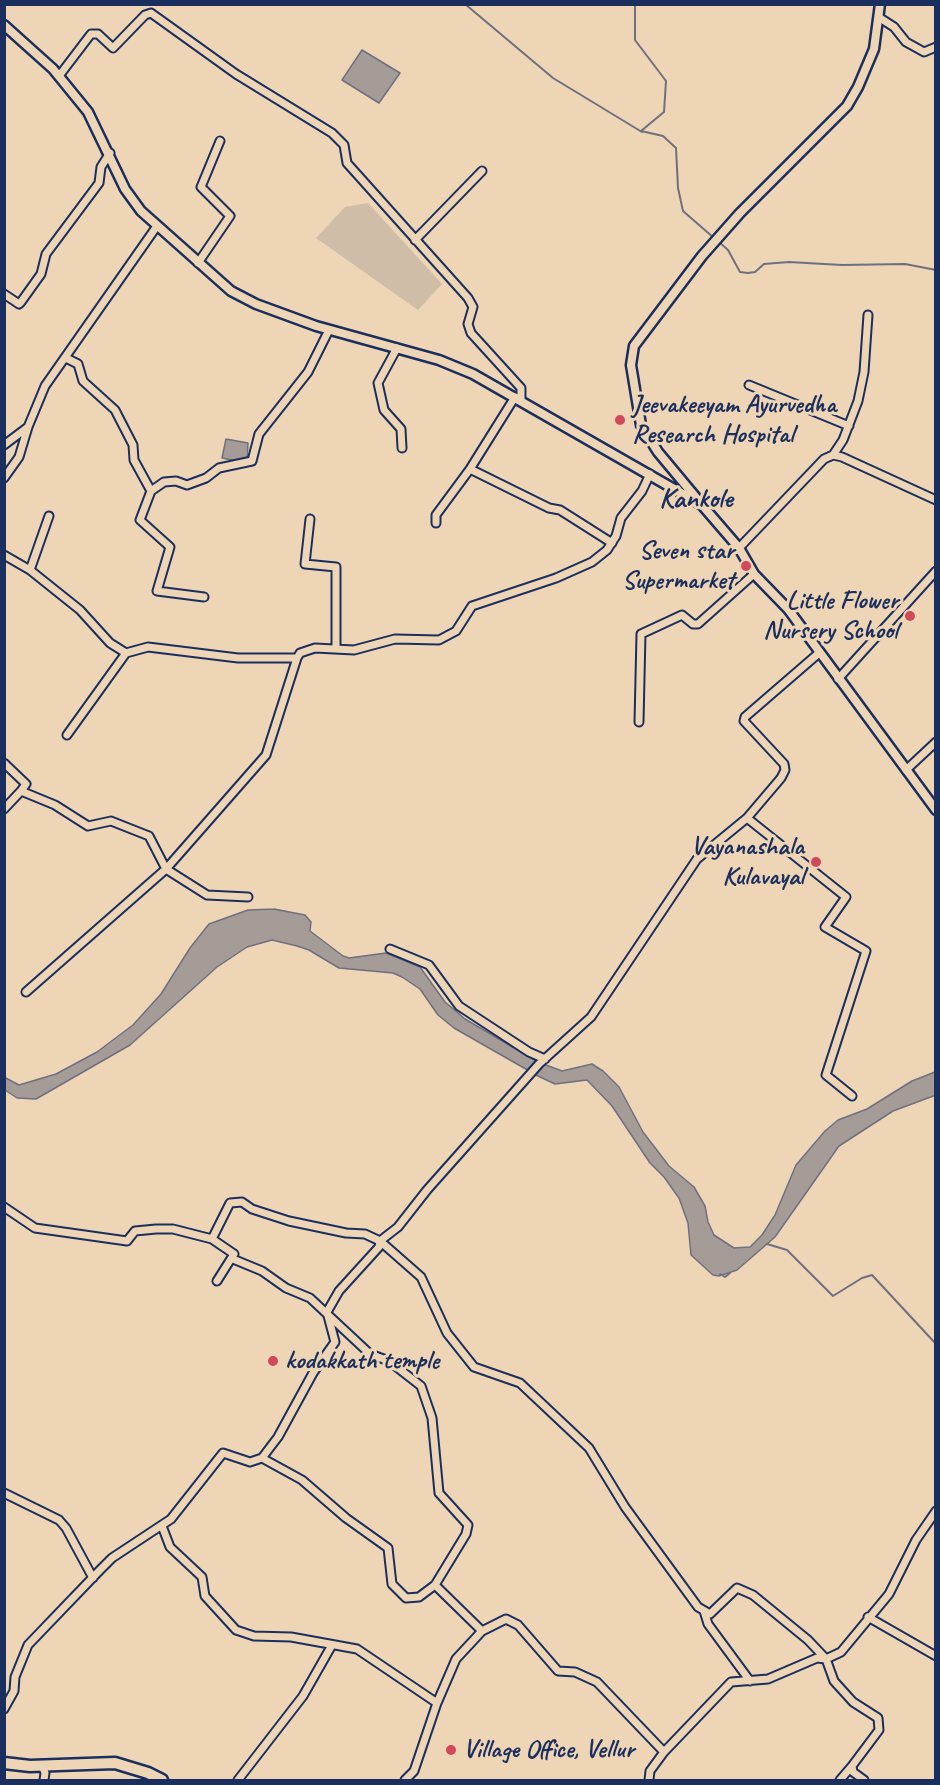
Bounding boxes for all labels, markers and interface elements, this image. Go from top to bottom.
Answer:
place label: Jeevakeeyam Ayurvedha Research Hospital [632,389,836,450]
marker: Jeevakeeyam Ayurvedha Research Hospital [613,413,627,427]
district label: Kankole [659,483,733,517]
place label: Seven star Supermarket [622,535,734,596]
marker: Seven star Supermarket [739,559,753,573]
place label: Little Flower Nursery School [763,585,898,646]
marker: Little Flower Nursery School [903,609,917,623]
place label: Vayanashala Kulavayal [691,831,804,892]
marker: Vayanashala Kulavayal [809,855,823,869]
place label: kodakkath temple [285,1345,439,1377]
marker: kodakkath temple [266,1354,280,1368]
place label: Village Office, Vellur [463,1734,634,1766]
marker: Village Office, Vellur [444,1743,458,1757]

